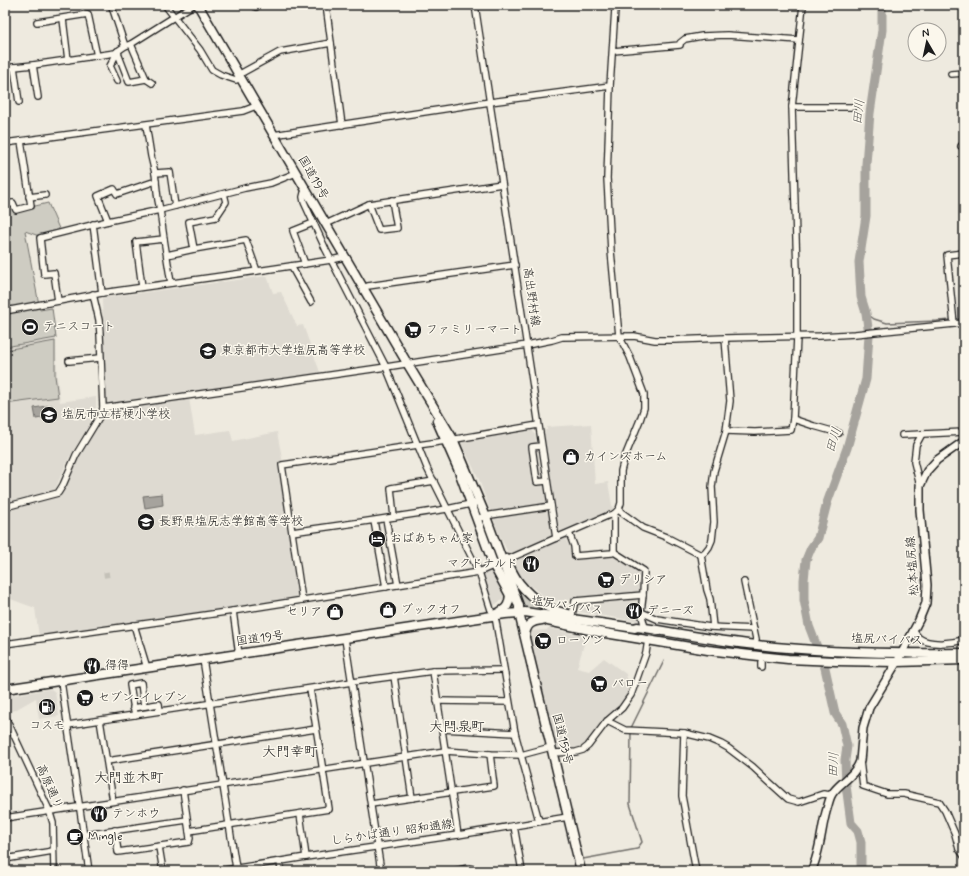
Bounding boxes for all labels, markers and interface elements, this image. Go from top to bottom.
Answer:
north arrow [907,22,947,62]
text: N [921,26,930,41]
water label: 田川 [849,98,869,126]
street label: 国道19号 [294,153,332,203]
street label: 高出野村線 [519,266,543,328]
sports icon: テニスコート [20,317,40,337]
place label: テニスコート [43,319,115,335]
supermarket icon: ファミリーマート [403,320,423,340]
place label: ファミリーマート [426,322,522,338]
school or university icon: 東京都市大学塩尻高等学校 [198,341,218,361]
place label: 東京都市大学塩尻高等学校 [221,343,365,359]
school or university icon: 塩尻市立桔梗小学校 [39,405,59,425]
place label: 塩尻市立桔梗小学校 [62,407,170,423]
water label: 田川 [822,425,846,455]
shop icon: カインズホーム [561,447,581,467]
place label: カインズホーム [584,449,668,465]
school or university icon: 長野県塩尻志学館高等学校 [136,512,156,532]
place label: 長野県塩尻志学館高等学校 [159,514,303,530]
hotel icon: おばあちゃん家 [367,529,387,549]
place label: おばあちゃん家 [390,531,473,547]
street label: 松本塩尻線 [903,536,923,596]
restaurant icon: マクドナルド [521,554,541,574]
place label: マクドナルド [447,556,518,572]
supermarket icon: デリシア [596,570,616,590]
place label: デリシア [619,572,667,588]
street label: 塩尻バイパス [530,593,604,619]
shop icon: ブックオフ [378,600,398,620]
restaurant icon: デニーズ [624,601,644,621]
shop icon: セリア [325,602,345,622]
place label: ブックオフ [401,602,461,618]
place label: デニーズ [647,603,694,619]
place label: セリア [286,604,322,620]
street label: 国道19号 [235,628,285,650]
supermarket icon: ローソン [533,631,553,651]
street label: 塩尻バイパス [851,631,923,649]
place label: ローソン [556,633,604,649]
restaurant icon: 得得 [82,656,102,676]
place label: 得得 [105,658,129,674]
supermarket icon: バロー [589,674,609,694]
place label: バロー [612,676,648,692]
supermarket icon: セブン-イレブン [75,688,95,708]
place label: セブン-イレブン [98,690,187,706]
fuel station icon: コスモ [37,697,57,717]
street label: 国道153号 [548,712,576,766]
place label: コスモ [29,718,65,734]
district label: 大門泉町 [429,718,485,736]
district label: 大門幸町 [262,743,318,761]
water label: 田川 [825,752,843,778]
street label: 高原通り [32,762,66,812]
district label: 大門並木町 [94,769,164,787]
restaurant icon: テンホウ [89,804,109,824]
place label: テンホウ [112,806,160,822]
street label: しらかば通り 昭和通線 [330,817,454,849]
cafe icon: Mingle [65,827,85,847]
place label: Mingle [88,829,123,845]

